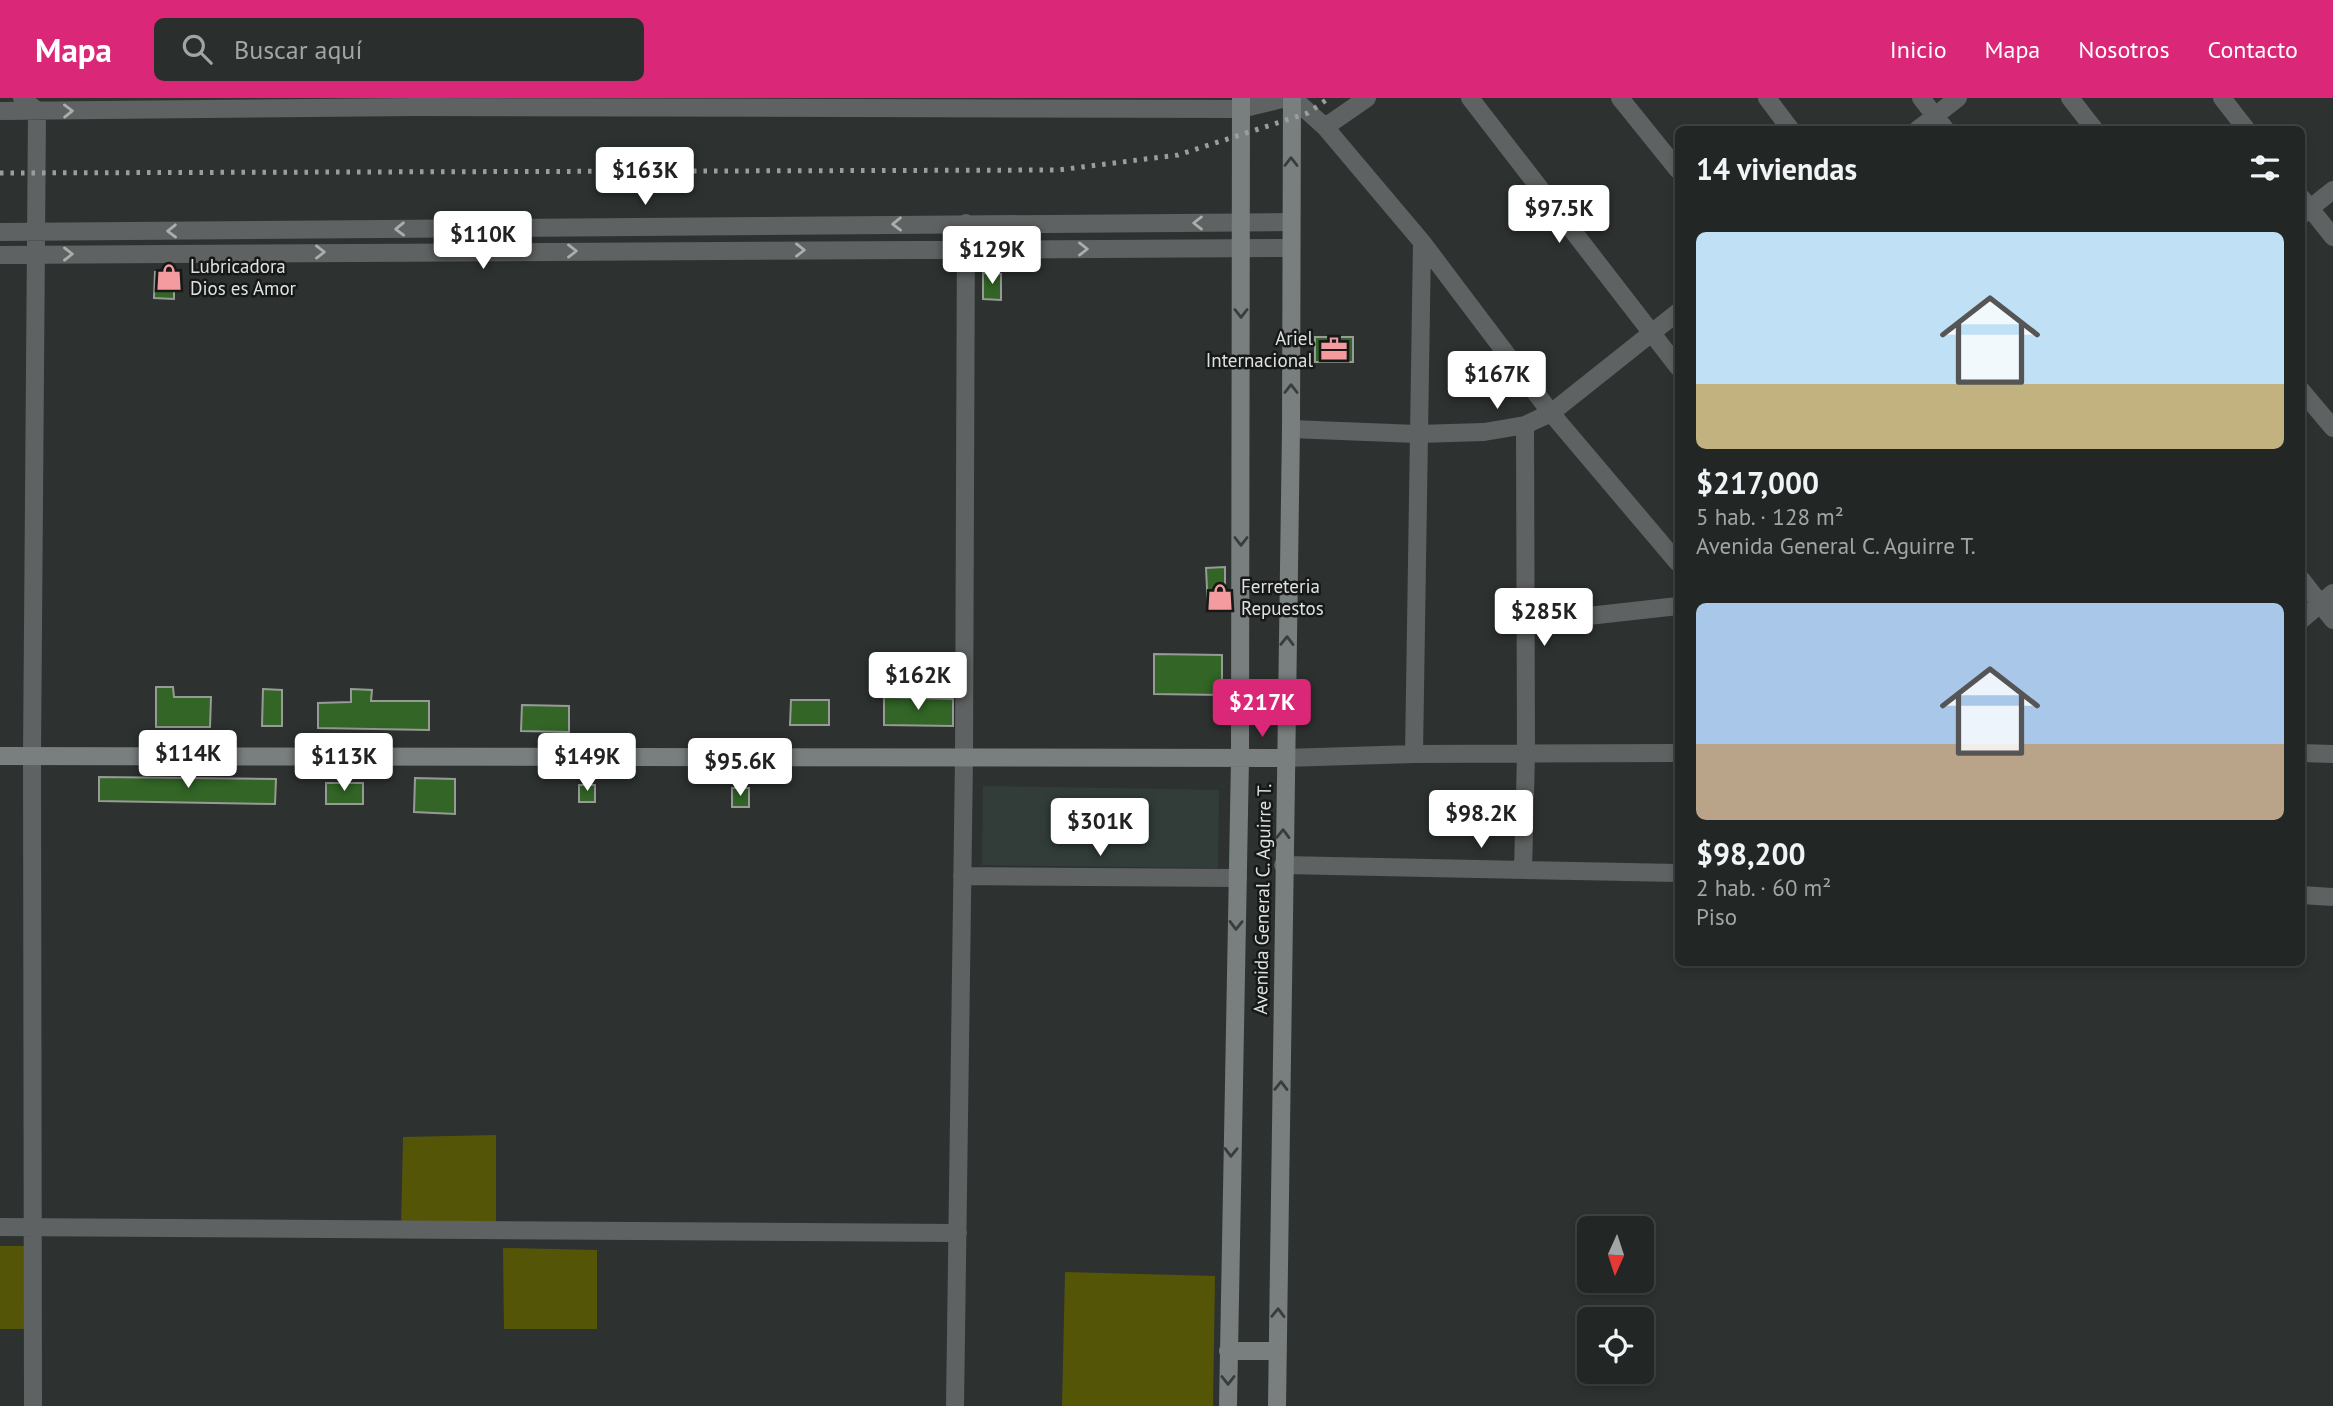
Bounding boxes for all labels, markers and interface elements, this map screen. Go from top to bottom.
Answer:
search box [154,18,644,81]
text: Mapa [35,28,112,71]
icon: search [178,30,216,68]
text: Buscar aquí [234,33,362,66]
text: Inicio [1890,34,1947,65]
text: Mapa [1985,34,2040,65]
text: Nosotros [2078,34,2170,65]
text: Contacto [2208,34,2298,65]
one-way arrow [63,103,74,119]
pin: $163K [596,148,694,207]
text: 14 viviendas [1696,149,1857,188]
icon: filters [2246,149,2284,187]
text: $163K [612,155,678,184]
one-way arrow [1283,156,1299,167]
pin: $97.5K [1502,186,1616,245]
text: $97.5K [1524,193,1594,222]
pin: $110K [434,212,532,271]
one-way arrow [1192,215,1203,231]
one-way arrow [891,216,902,232]
text: $110K [450,219,516,248]
one-way arrow [394,221,405,236]
one-way arrow [167,223,177,239]
pin: $129K [943,226,1041,286]
text: $129K [959,234,1025,263]
one-way arrow [1079,241,1089,257]
one-way arrow [795,242,805,258]
one-way arrow [567,243,578,259]
one-way arrow [315,244,326,260]
one-way arrow [63,246,74,262]
place label: Lubricadora Dios es Amor [190,254,297,300]
shop icon: Lubricadora Dios es Amor [154,262,184,292]
icon: home [1927,277,2053,403]
one-way arrow [1233,308,1249,319]
place label: Ariel Internacional [1206,326,1313,372]
office icon: Ariel Internacional [1319,334,1349,364]
pin: $167K [1448,352,1546,411]
text: $167K [1464,359,1530,388]
one-way arrow [1283,384,1298,395]
text: $217,000 [1696,463,1819,502]
text: 5 hab. · 128 m² [1696,502,1844,531]
text: Avenida General C. Aguirre T. [1696,531,1976,560]
one-way arrow [1233,536,1249,546]
place label: Ferreteria Repuestos [1241,574,1324,620]
shop icon: Ferreteria Repuestos [1205,582,1235,612]
pin: $285K [1495,588,1593,648]
text: $285K [1511,596,1577,625]
one-way arrow [1279,636,1294,647]
icon: home [1927,648,2053,774]
pin: $162K [869,652,967,712]
text: $162K [885,660,951,689]
pin: $217K [1213,680,1311,739]
text: $217K [1229,687,1295,716]
pin: $114K [139,730,237,790]
pin: $113K [295,734,393,793]
pin: $149K [538,734,636,793]
text: $114K [155,738,221,767]
pin: $95.6K [683,738,797,798]
text: $113K [311,741,377,770]
text: $149K [554,741,620,770]
text: $95.6K [704,746,776,775]
street label: Avenida General C. Aguirre T. [1248,783,1276,1015]
pin: $98.2K [1424,790,1538,850]
pin: $301K [1051,798,1149,858]
text: $98.2K [1445,798,1517,827]
text: $301K [1067,806,1133,835]
one-way arrow [1276,828,1291,839]
text: $98,200 [1696,834,1806,873]
text: 2 hab. · 60 m² [1696,873,1831,902]
text: Piso [1696,902,1737,931]
one-way arrow [1229,920,1244,931]
one-way arrow [1273,1080,1288,1091]
one-way arrow [1224,1147,1239,1158]
north arrow [1577,1216,1654,1293]
map controls [1577,1216,1654,1384]
button: locate [1577,1307,1654,1384]
one-way arrow [1270,1308,1286,1318]
one-way arrow [1220,1375,1236,1386]

